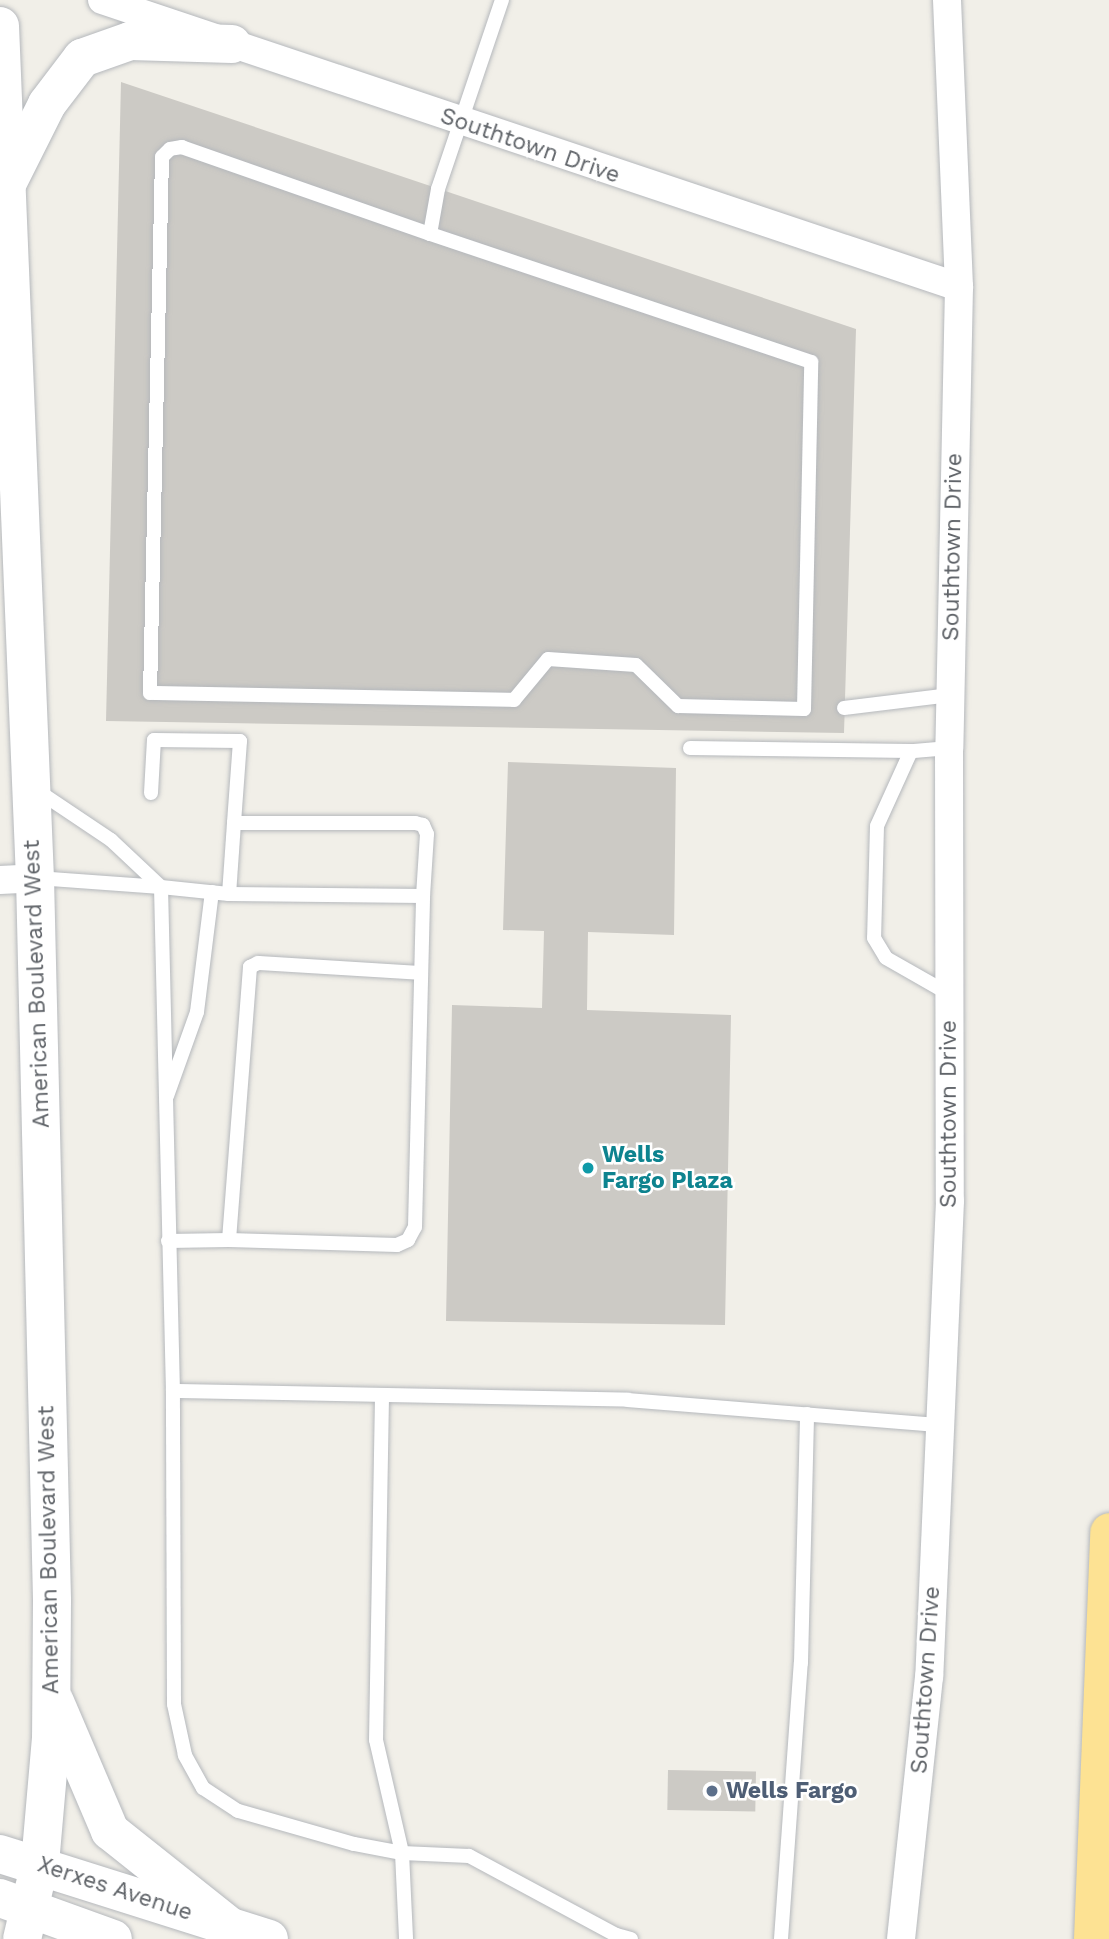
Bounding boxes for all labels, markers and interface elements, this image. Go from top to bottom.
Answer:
street label: Southtown Drive [437,102,623,190]
street label: Southtown Drive [938,453,968,641]
street label: American Boulevard West [18,839,56,1129]
street label: Southtown Drive [935,1020,963,1208]
place label: Wells Fargo Plaza [602,1141,733,1195]
marker: Wells Fargo Plaza [580,1160,596,1176]
street label: American Boulevard West [33,1405,65,1695]
street label: Southtown Drive [906,1585,946,1775]
place label: Wells Fargo [726,1777,858,1805]
marker: Wells Fargo [704,1783,720,1799]
street label: Xerxes Avenue [34,1851,196,1927]

